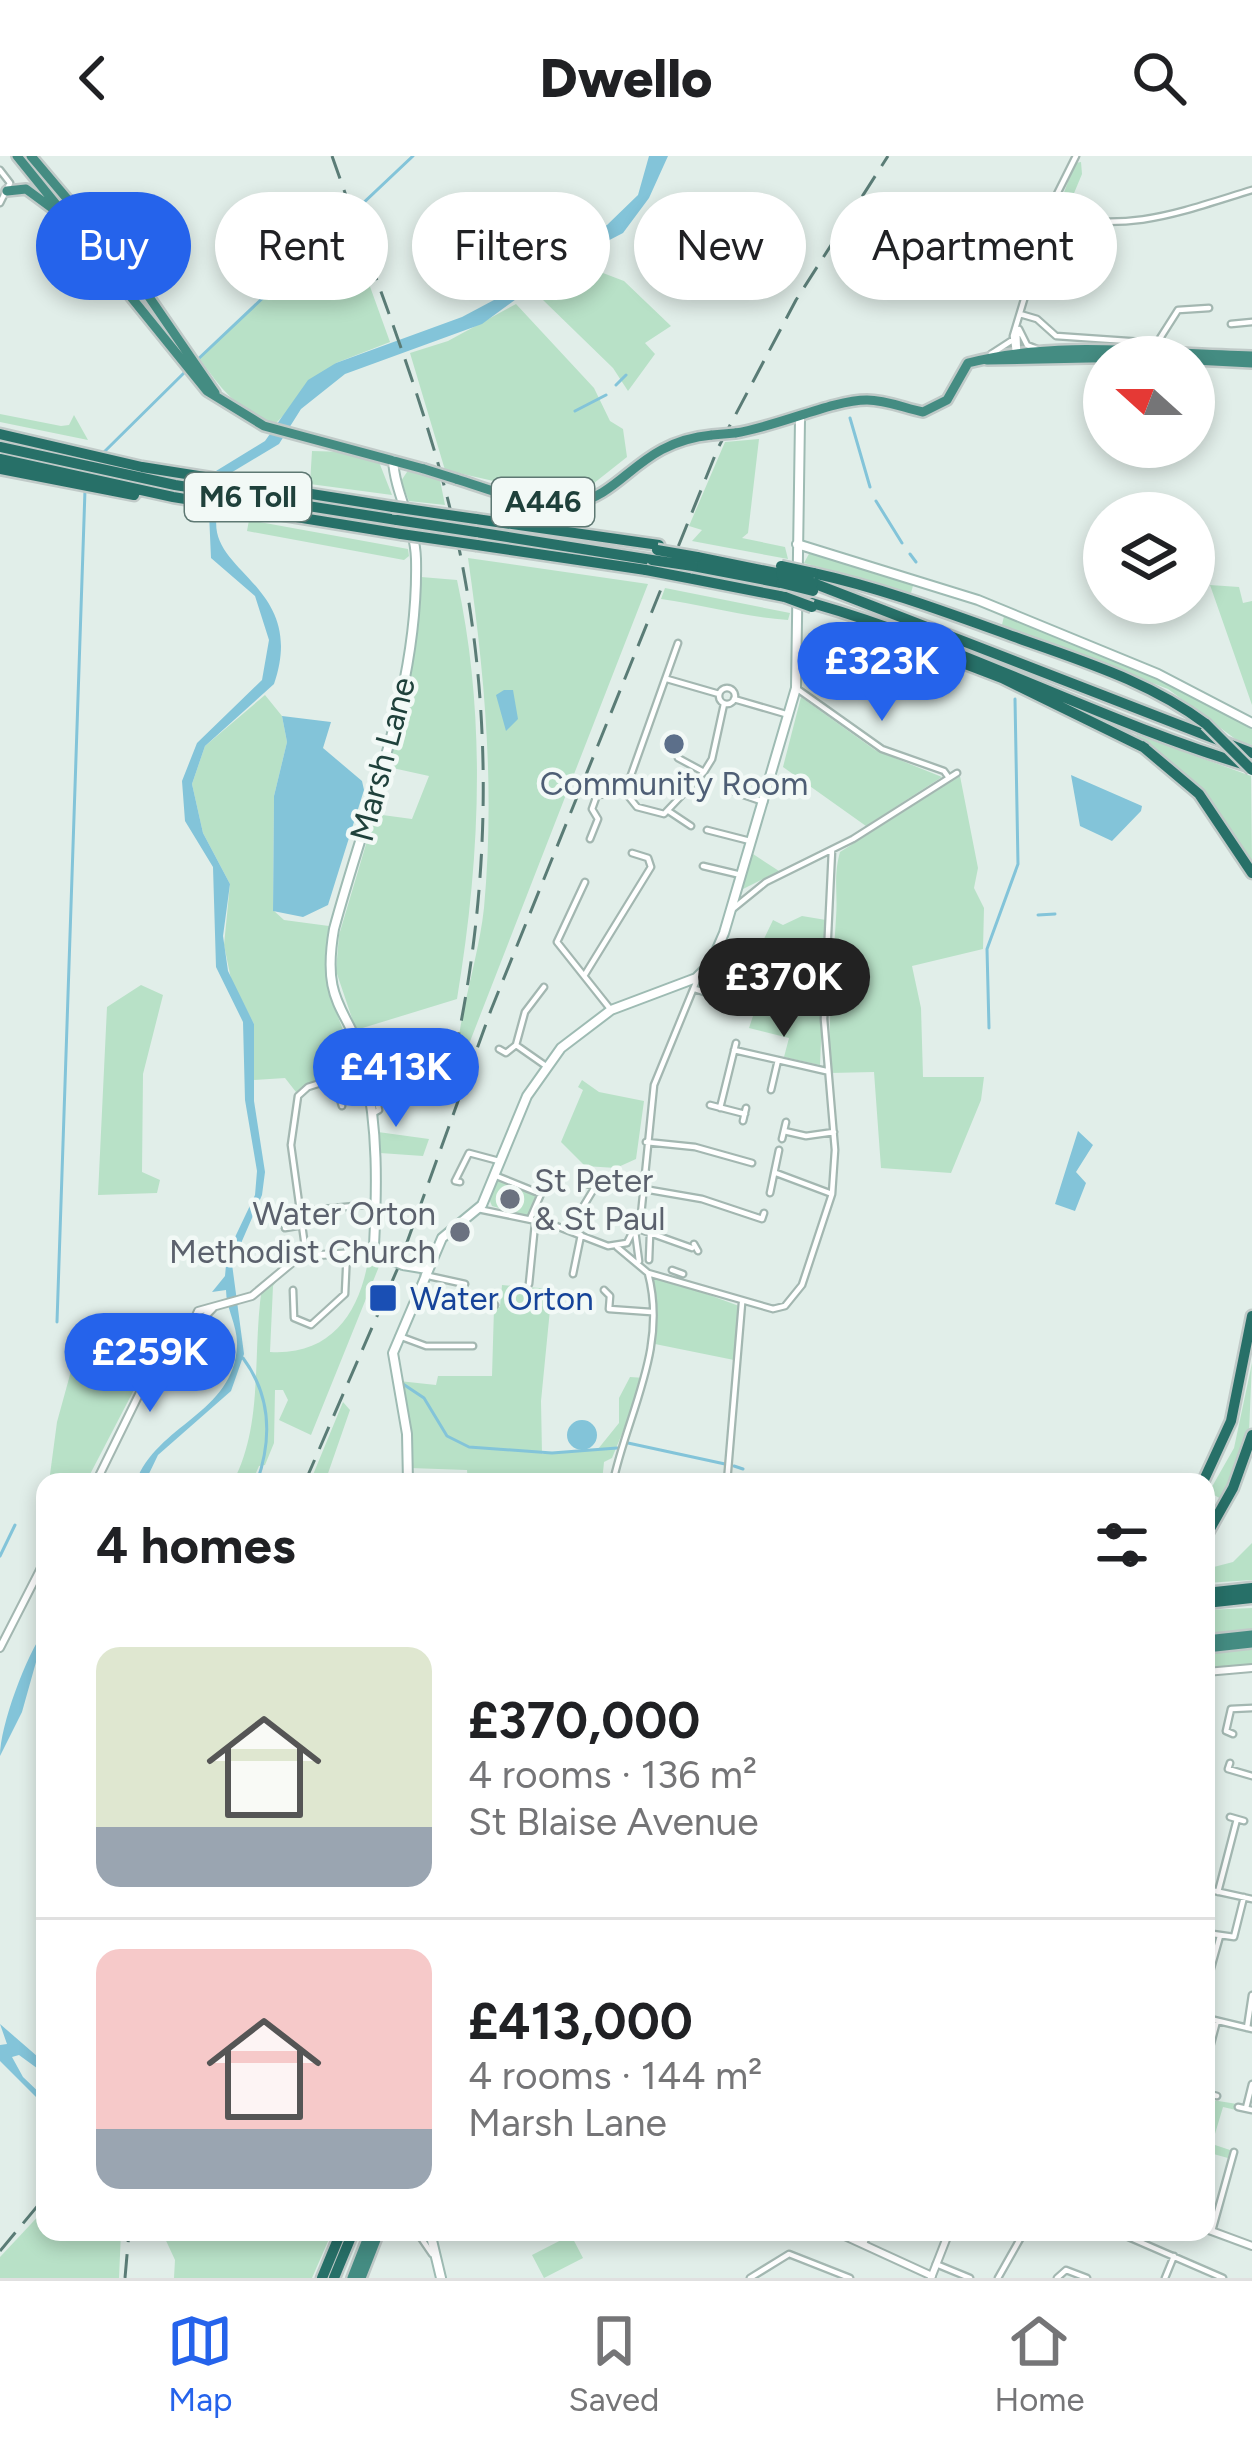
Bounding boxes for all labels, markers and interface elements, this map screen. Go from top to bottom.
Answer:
icon: back [60,45,126,111]
icon: search [1126,45,1192,111]
text: Dwello [539,46,713,111]
chip: Buy [36,192,191,300]
chip: Rent [215,192,388,300]
chip: Filters [412,192,610,300]
chip: New [634,192,806,300]
chip: Apartment [830,192,1117,300]
north arrow [1083,336,1215,468]
map controls [1083,336,1215,624]
road number: M6 Toll [185,473,311,521]
road number: A446 [492,478,594,526]
button: layers [1083,492,1215,624]
pin: £323K [798,622,966,724]
text: £323K [824,637,940,684]
street label: Marsh Lane [342,673,423,845]
marker: Community Room [661,731,687,757]
place label: Community Room [540,764,808,803]
pin: £370K [700,938,868,1040]
text: £370K [725,953,843,1000]
pin: £413K [312,1028,480,1130]
text: £413K [340,1043,452,1090]
place label: St Peter & St Paul [534,1161,666,1238]
marker: St Peter & St Paul [497,1186,523,1212]
place label: Water Orton Methodist Church [169,1194,436,1271]
marker: Water Orton Methodist Church [447,1219,473,1245]
place label: Water Orton [410,1279,594,1318]
marker: Water Orton [367,1282,399,1314]
pin: £259K [66,1313,234,1415]
text: £259K [91,1328,209,1375]
icon: filters [1089,1512,1155,1578]
text: 4 homes [96,1515,296,1576]
text: £370,000 [468,1690,700,1751]
icon: home [192,1695,336,1839]
text: 4 rooms · 136 m² [468,1751,757,1798]
text: St Blaise Avenue [468,1798,759,1845]
text: £413,000 [468,1991,693,2052]
icon: home [192,1997,336,2141]
text: 4 rooms · 144 m² [468,2052,762,2099]
text: Marsh Lane [468,2099,667,2146]
tab: Map [167,2308,233,2419]
tab: Saved [568,2308,659,2419]
tab: Home [994,2308,1084,2419]

